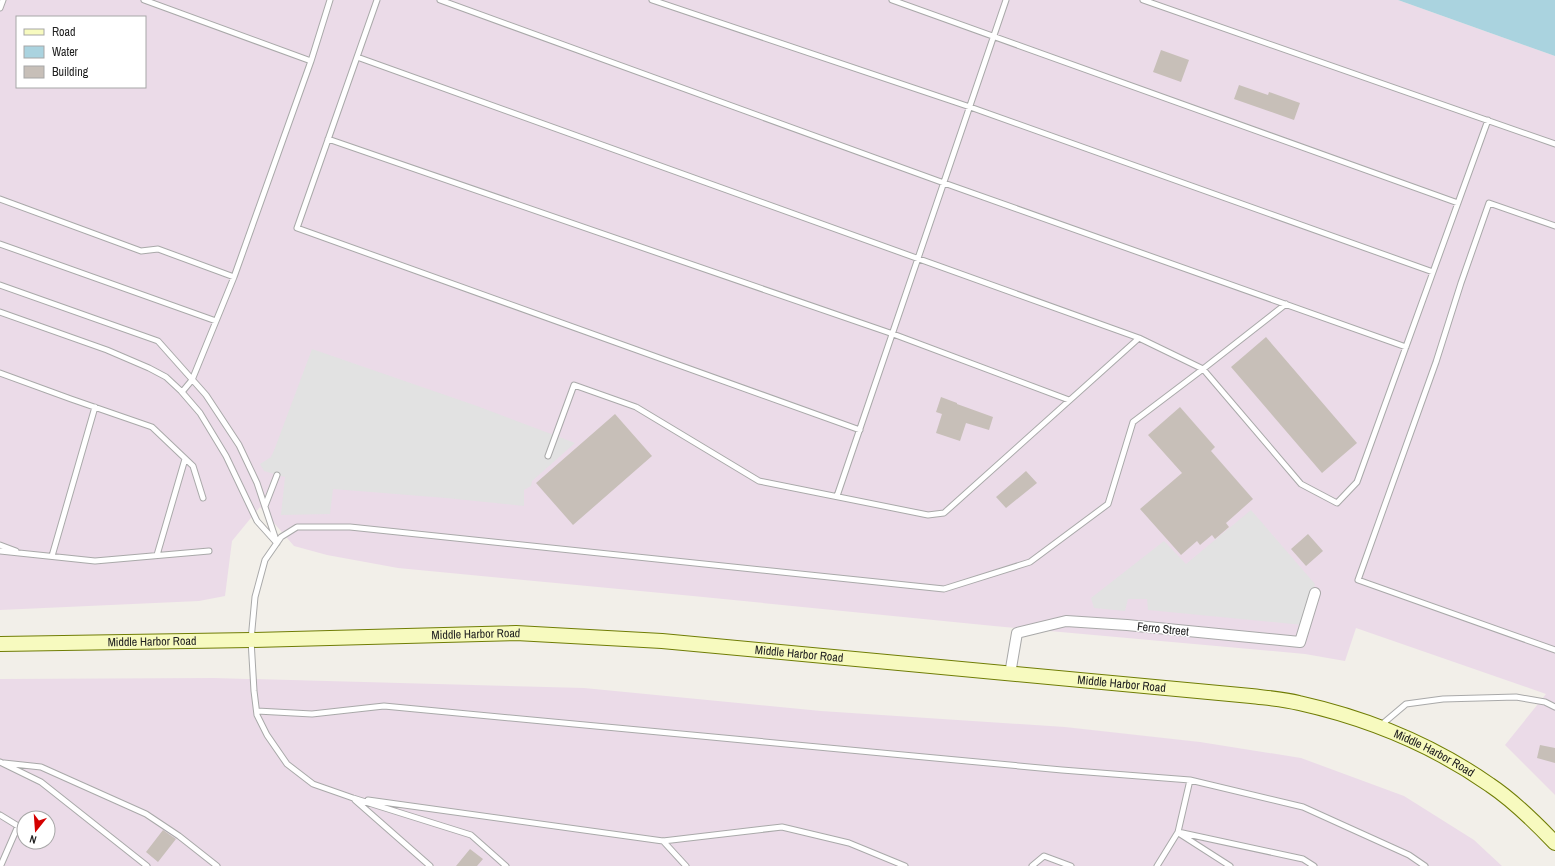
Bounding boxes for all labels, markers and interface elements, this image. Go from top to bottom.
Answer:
legend [16,16,146,88]
text: Road [52,24,76,40]
text: Water [52,44,79,60]
text: Building [52,64,89,80]
street label: Ferro Street [1136,618,1190,640]
street label: Middle Harbor Road [431,625,521,643]
street label: Middle Harbor Road [107,633,196,650]
street label: Middle Harbor Road [754,642,844,666]
street label: Middle Harbor Road [1077,672,1167,696]
street label: Middle Harbor Road [1391,726,1477,781]
north arrow [16,810,56,850]
text: N [28,832,38,847]

